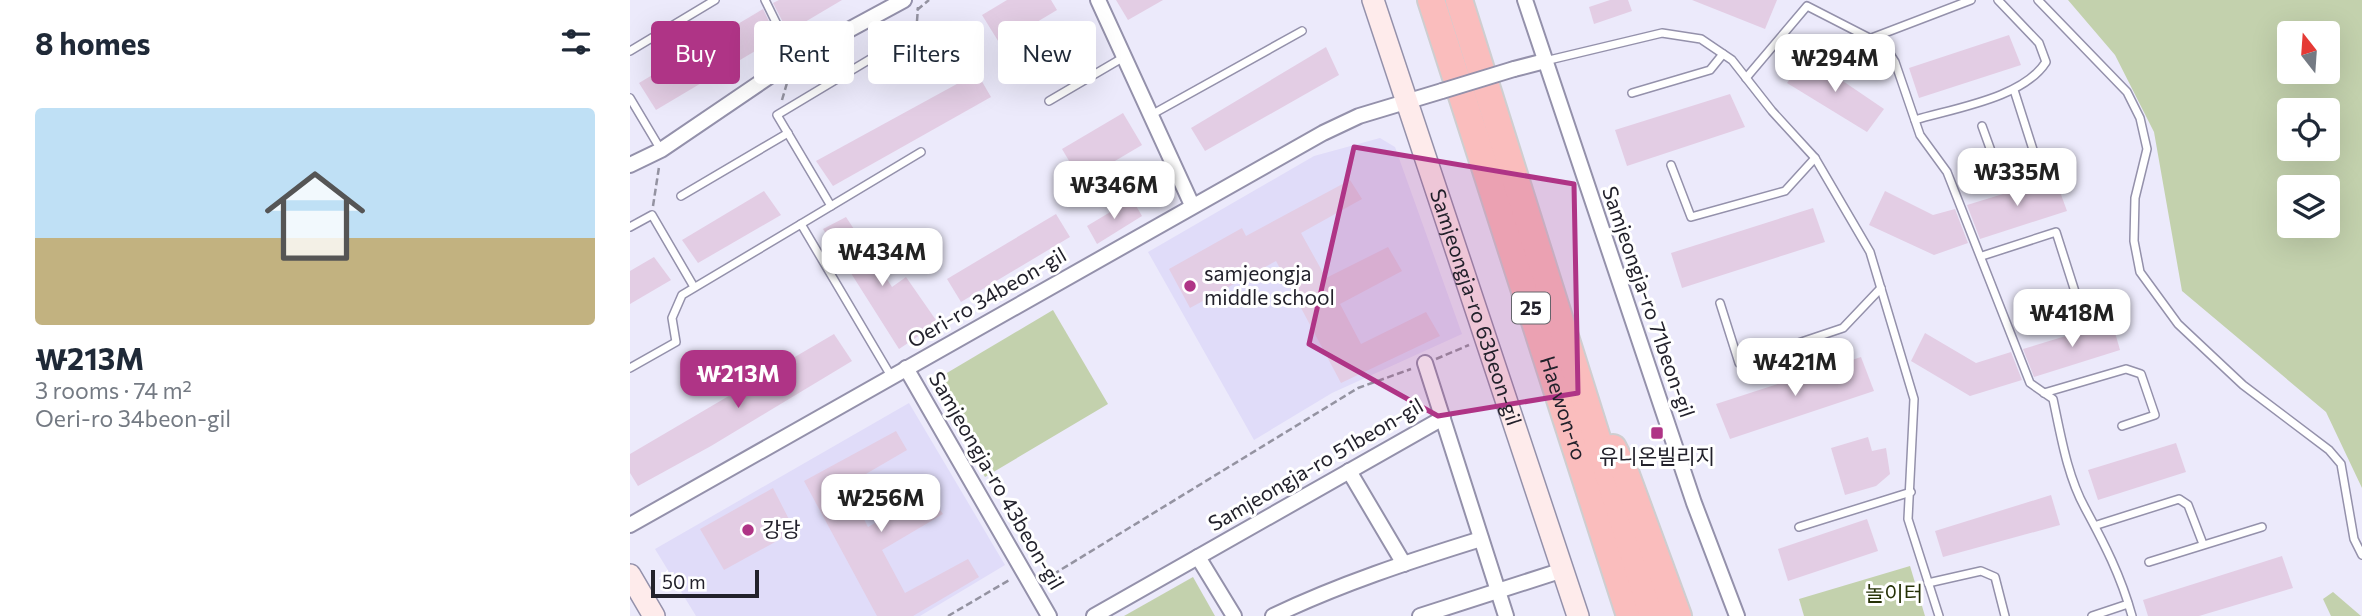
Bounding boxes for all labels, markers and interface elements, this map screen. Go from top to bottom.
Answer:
chip: Buy [651,21,740,84]
chip: Rent [754,21,854,84]
chip: Filters [868,21,984,84]
chip: New [998,21,1096,84]
north arrow [2277,21,2340,84]
map controls [2277,21,2340,238]
icon: filters [557,23,595,61]
text: 8 homes [35,24,151,61]
pin: ₩294M [1786,34,1884,94]
text: ₩294M [1791,43,1879,71]
button: locate [2277,98,2340,161]
pin: ₩335M [1968,148,2066,208]
icon: home [252,153,378,279]
text: ₩335M [1974,157,2061,185]
pin: ₩346M [1065,162,1163,221]
text: ₩346M [1070,170,1158,198]
button: layers [2277,175,2340,238]
street label: Samjeongja-ro 71beon-gil [1598,183,1701,420]
street label: Samjeongja-ro 63beon-gil [1426,185,1528,428]
pin: ₩434M [833,229,931,288]
text: ₩434M [838,237,926,265]
street label: Oeri-ro 34beon-gil [902,241,1070,352]
place label: samjeongja middle school [1204,260,1335,309]
marker: samjeongja middle school [1182,278,1198,294]
pin: ₩418M [2023,290,2121,349]
road number: 25 [1512,292,1550,324]
text: ₩418M [2029,298,2115,326]
pin: ₩421M [1746,338,1844,398]
text: ₩213M [35,339,144,376]
text: ₩421M [1753,347,1837,375]
pin: ₩213M [689,350,787,410]
street label: Haewon-ro [1536,353,1593,463]
text: ₩213M [696,359,780,387]
street label: Samjeongja-ro 43beon-gil [925,367,1070,594]
text: 3 rooms · 74 m² [35,376,192,404]
street label: Samjeongja-ro 51beon-gil [1203,392,1427,536]
text: Oeri-ro 34beon-gil [35,404,231,432]
marker: 유니온빌리지 [1649,425,1665,441]
place label: 유니온빌리지 [1599,443,1715,468]
pin: ₩256M [832,475,930,534]
text: ₩256M [837,483,925,511]
place label: 강당 [762,516,801,541]
marker: 강당 [740,522,756,538]
scale bar [651,567,760,599]
text: 50 m [662,570,706,593]
park label: 놀이터 [1865,580,1923,605]

